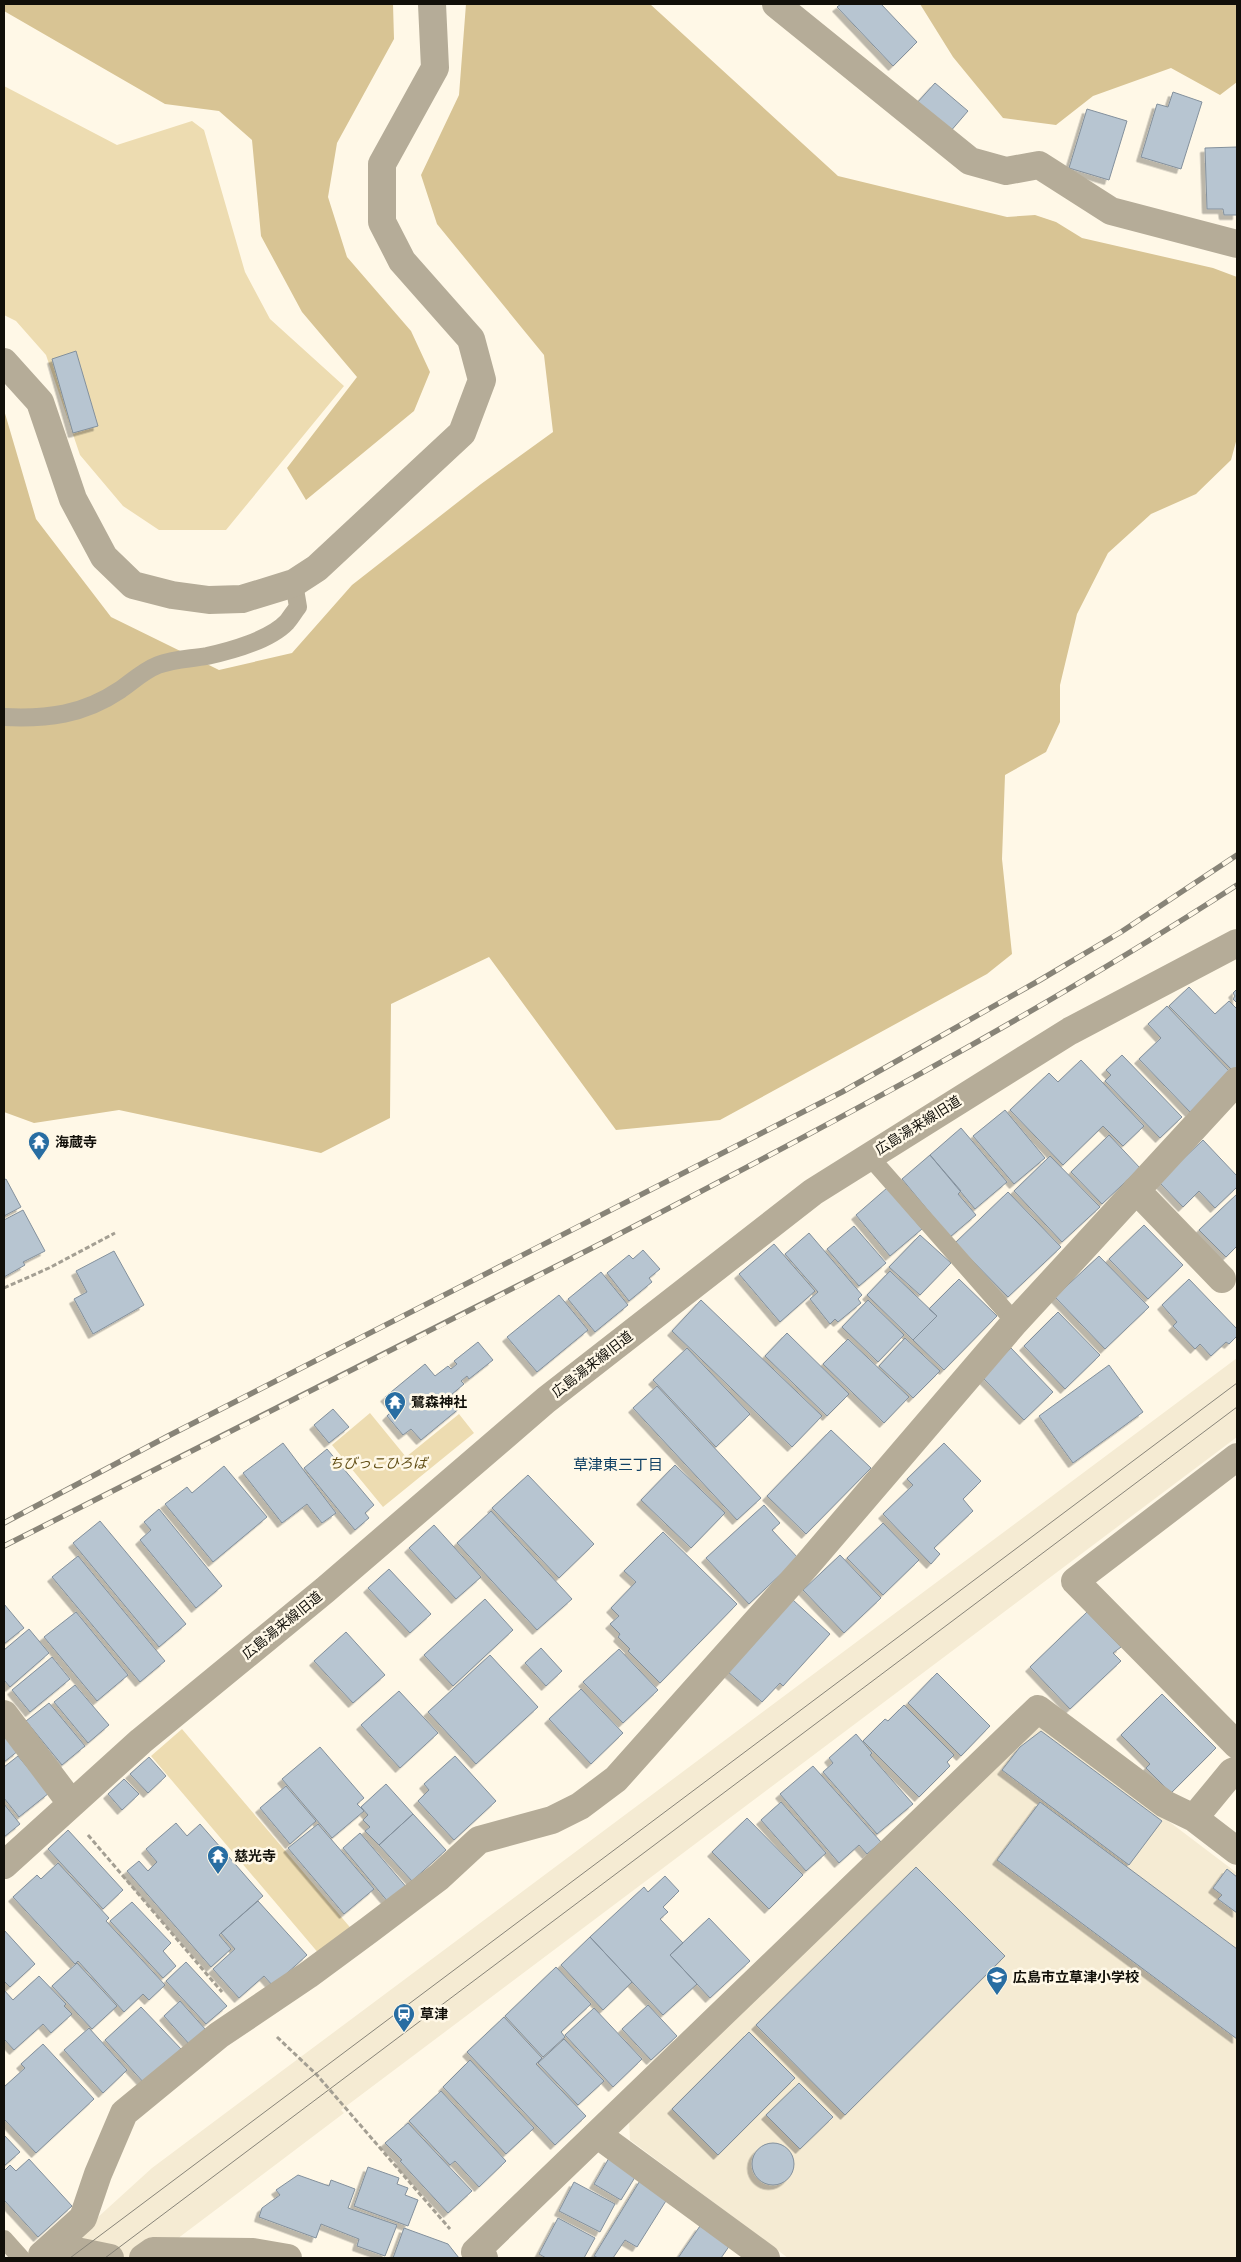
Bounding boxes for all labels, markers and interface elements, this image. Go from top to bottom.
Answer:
street label: 広島湯来線旧道 [872,1091,964,1159]
temple icon: 海蔵寺 [27,1130,51,1161]
place label: 海蔵寺 [55,1133,97,1151]
street label: 広島湯来線旧道 [548,1327,636,1401]
temple icon: 鷺森神社 [383,1390,407,1421]
place label: 鷺森神社 [411,1393,467,1411]
park label: ちびっこひろば [329,1454,430,1472]
district label: 草津東三丁目 [573,1455,663,1474]
street label: 広島湯来線旧道 [238,1587,326,1663]
temple icon: 慈光寺 [206,1844,230,1875]
place label: 慈光寺 [234,1847,276,1865]
school or university icon: 広島市立草津小学校 [985,1965,1009,1996]
place label: 広島市立草津小学校 [1013,1968,1139,1986]
station icon: 草津 [392,2002,416,2033]
place label: 草津 [420,2005,448,2023]

